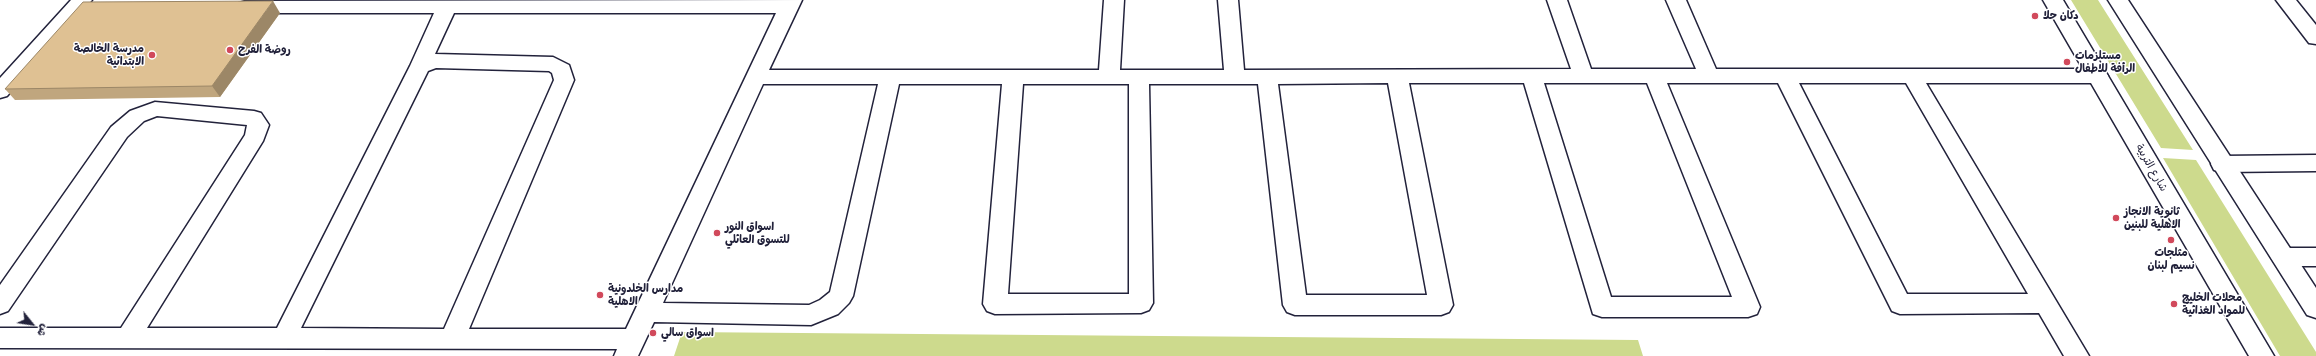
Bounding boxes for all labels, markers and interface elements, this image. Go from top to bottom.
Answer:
place label: دكان حلا [2043,9,2079,23]
marker: دكان حلا [2030,11,2040,21]
place label: مدرسة الخالصة الابتدائية [74,42,144,68]
place label: روضة الفرح [238,43,291,57]
marker: روضة الفرح [225,45,235,55]
place label: مستلزمات الرأفة للاطفال [2075,49,2135,75]
marker: مدرسة الخالصة الابتدائية [147,50,157,60]
marker: مستلزمات الرأفة للاطفال [2062,57,2072,67]
street label: شارع التربية [2132,142,2170,194]
place label: ثانوية الانجاز الاهلية للبنين [2124,205,2181,231]
marker: ثانوية الانجاز الاهلية للبنين [2111,213,2121,223]
place label: اسواق النور للتسوق العائلي [725,220,790,246]
marker: اسواق النور للتسوق العائلي [712,228,722,238]
marker: مثلجات نسيم لبنان [2166,235,2176,245]
place label: مثلجات نسيم لبنان [2147,246,2195,272]
place label: مدارس الخلدونية الاهلية [608,282,683,308]
marker: مدارس الخلدونية الاهلية [595,290,605,300]
place label: محلات الخليج للمواد الغذائية [2182,291,2245,317]
marker: محلات الخليج للمواد الغذائية [2169,299,2179,309]
north arrow [12,304,52,344]
text: ش [32,320,54,340]
place label: اسواق سالي [661,326,714,340]
marker: اسواق سالي [648,328,658,338]

